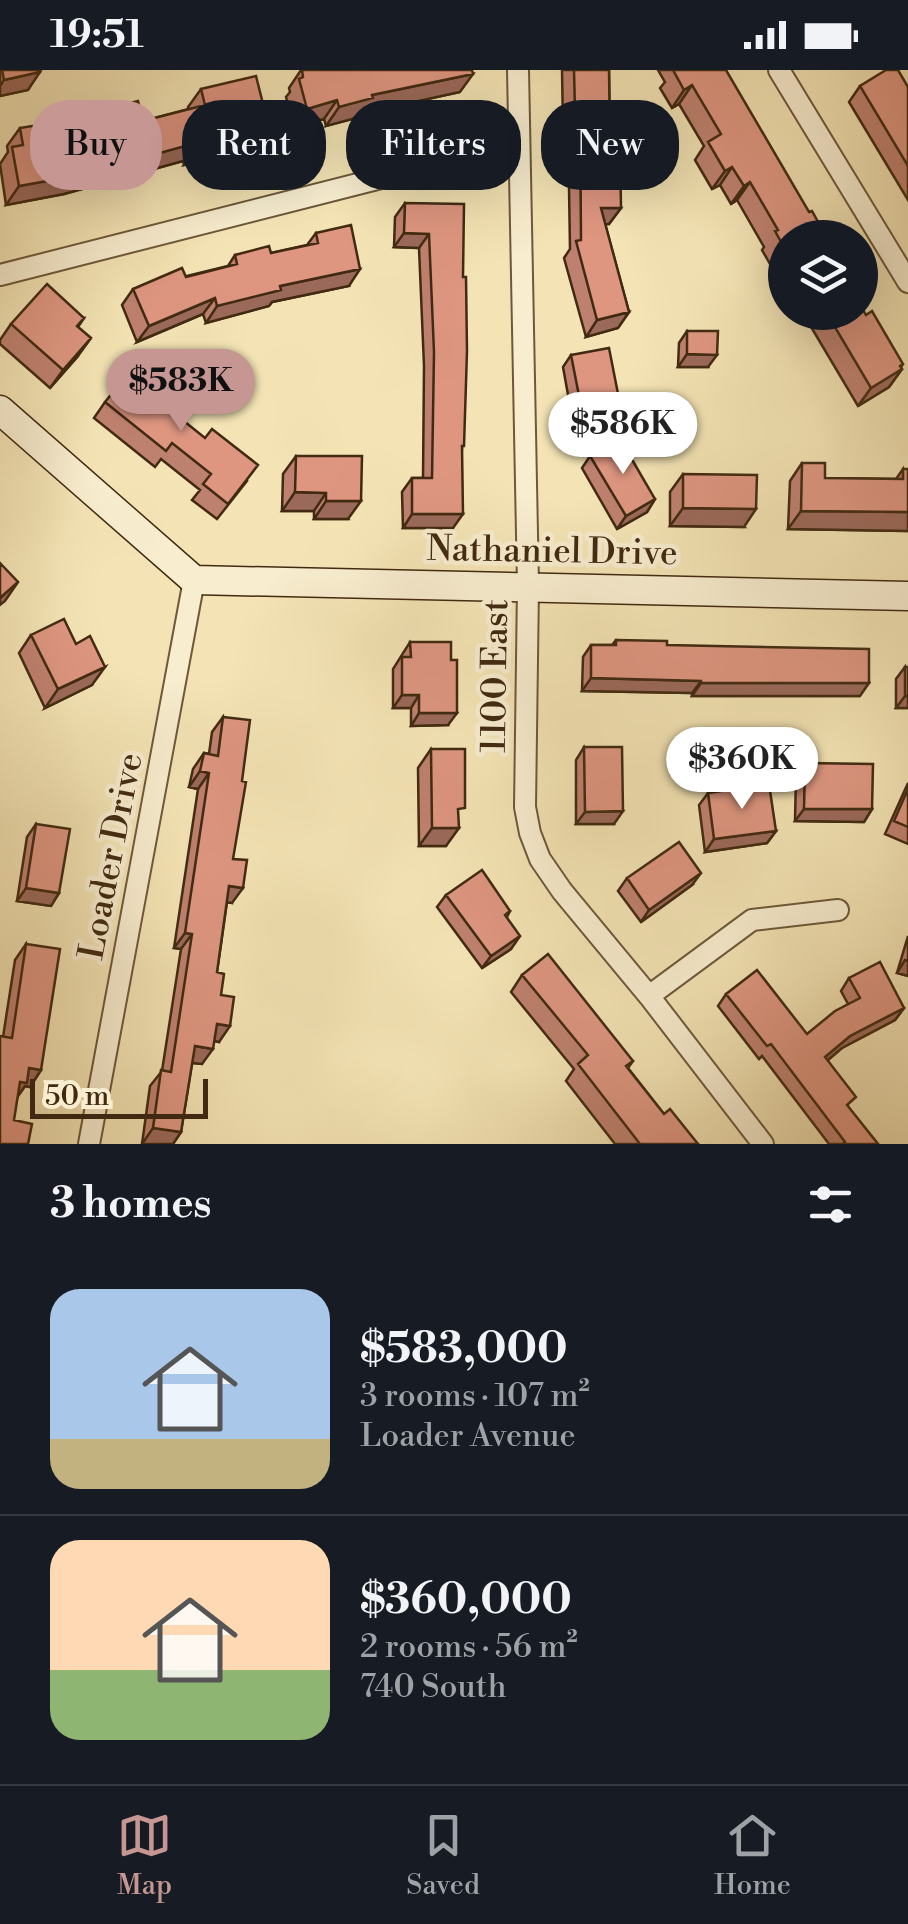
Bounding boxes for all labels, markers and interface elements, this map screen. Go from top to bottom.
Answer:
text: 19:51 [50,12,144,59]
chip: Buy [30,100,162,190]
chip: Rent [182,100,326,190]
chip: Filters [346,100,521,190]
chip: New [541,100,679,190]
map controls [768,220,878,330]
button: layers [768,220,878,330]
pin: $583K [111,349,251,434]
text: $583K [129,361,233,401]
pin: $586K [553,392,693,477]
text: $586K [570,404,676,444]
street label: Nathaniel Drive [426,528,678,575]
street label: 1100 East [473,599,518,753]
pin: $360K [672,727,812,812]
text: $360K [688,739,796,779]
street label: Loader Drive [70,749,153,963]
scale bar [30,1074,208,1118]
text: 50 m [45,1079,109,1114]
icon: filters [803,1177,858,1232]
text: 3 homes [50,1178,212,1231]
text: $583,000 [360,1323,568,1376]
icon: home [130,1329,250,1449]
text: 3 rooms · 107 m² [360,1376,590,1416]
text: Loader Avenue [360,1416,576,1456]
text: $360,000 [360,1574,572,1627]
icon: home [130,1580,250,1700]
text: 2 rooms · 56 m² [360,1627,578,1667]
text: 740 South [360,1667,507,1707]
tab: Map [117,1808,172,1903]
tab: Saved [406,1808,480,1903]
tab: Home [714,1808,791,1903]

